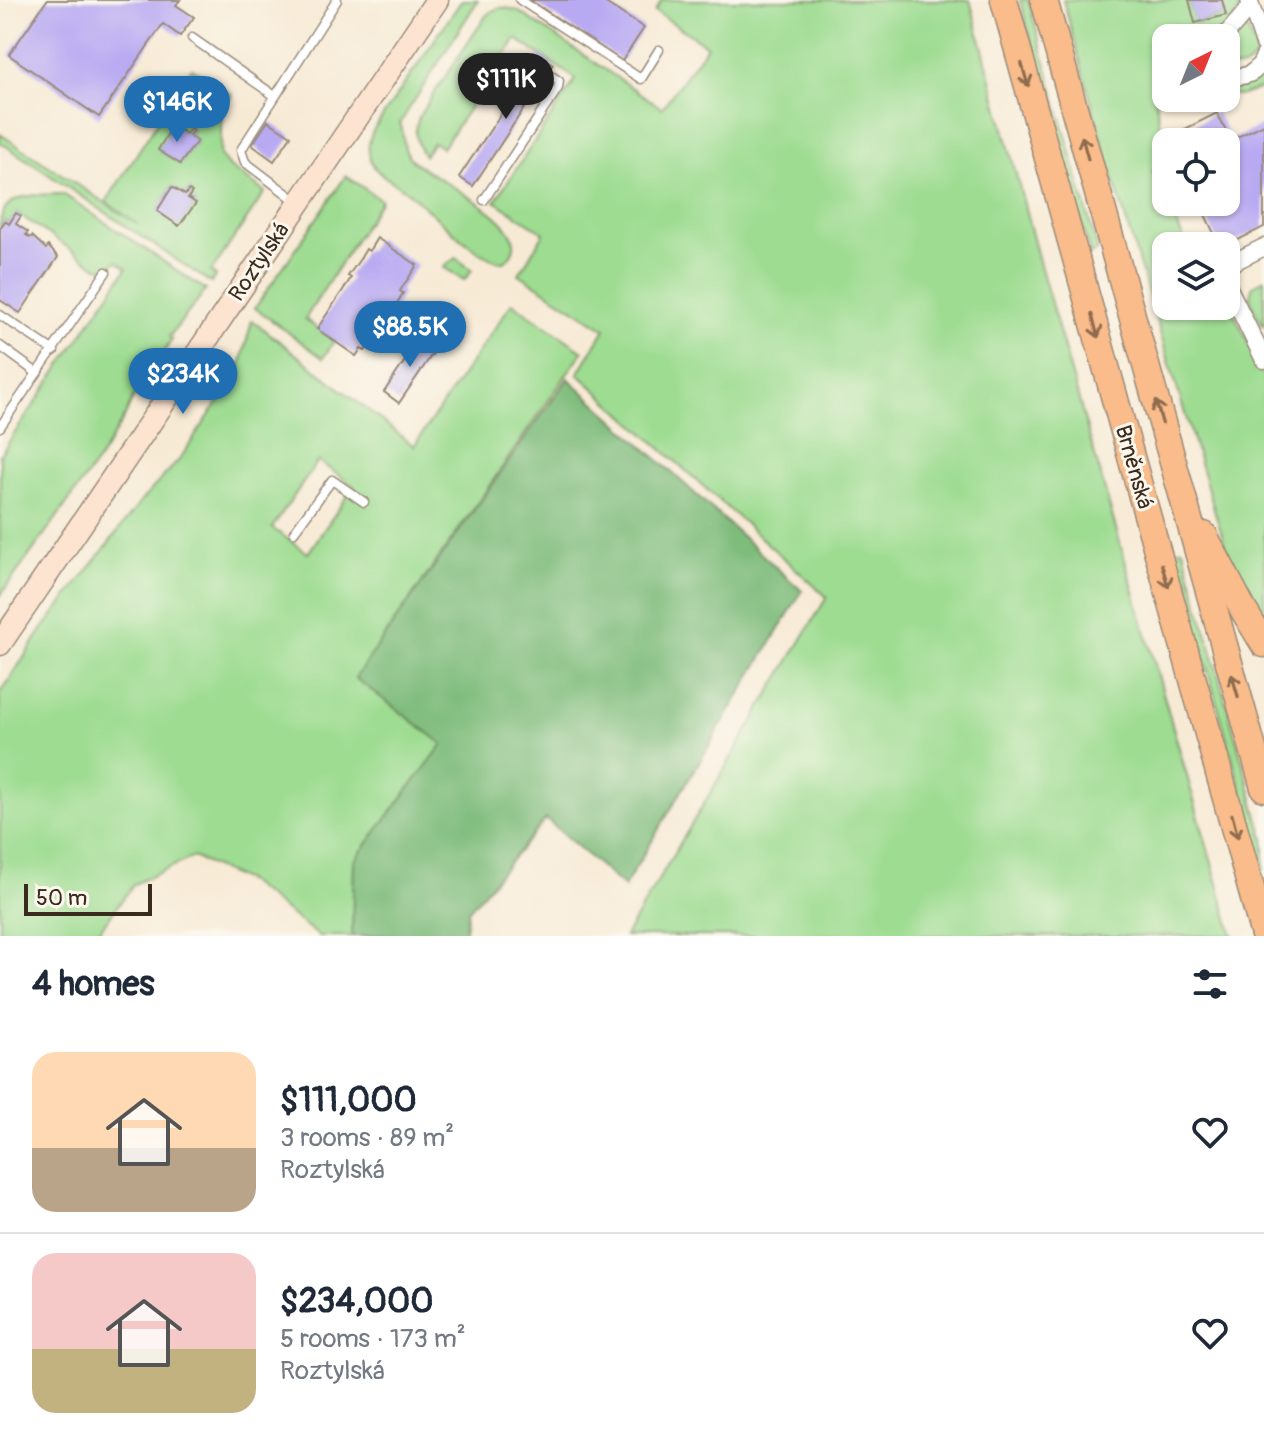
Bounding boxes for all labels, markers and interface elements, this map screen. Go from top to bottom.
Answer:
north arrow [1152,24,1240,112]
map controls [1152,24,1240,320]
pin: $111K [450,53,562,121]
one-way arrow [1018,62,1033,88]
text: $111K [476,63,536,95]
pin: $146K [121,76,233,144]
text: $146K [142,86,212,118]
button: locate [1152,128,1240,216]
one-way arrow [1077,135,1092,161]
street label: Roztylská [223,217,295,307]
button: layers [1152,232,1240,320]
pin: $88.5K [345,301,475,369]
text: $88.5K [372,311,448,343]
one-way arrow [1088,312,1103,338]
pin: $234K [127,348,239,416]
text: $234K [146,358,220,390]
one-way arrow [1150,400,1165,426]
street label: Brněnská [1109,422,1159,512]
one-way arrow [1158,563,1173,588]
one-way arrow [1227,674,1242,700]
one-way arrow [1228,813,1243,839]
scale bar [24,880,152,916]
text: 50 m [36,884,87,912]
icon: filters [1188,962,1232,1006]
text: 4 homes [32,963,154,1006]
text: $111,000 [280,1079,417,1122]
icon: home [96,1084,192,1180]
icon: heart [1188,1110,1232,1154]
text: 3 rooms · 89 m² [280,1122,454,1154]
text: Roztylská [280,1154,385,1186]
text: $234,000 [280,1280,433,1323]
icon: home [96,1285,192,1381]
icon: heart [1188,1311,1232,1355]
text: 5 rooms · 173 m² [280,1323,466,1355]
text: Roztylská [280,1355,385,1387]

